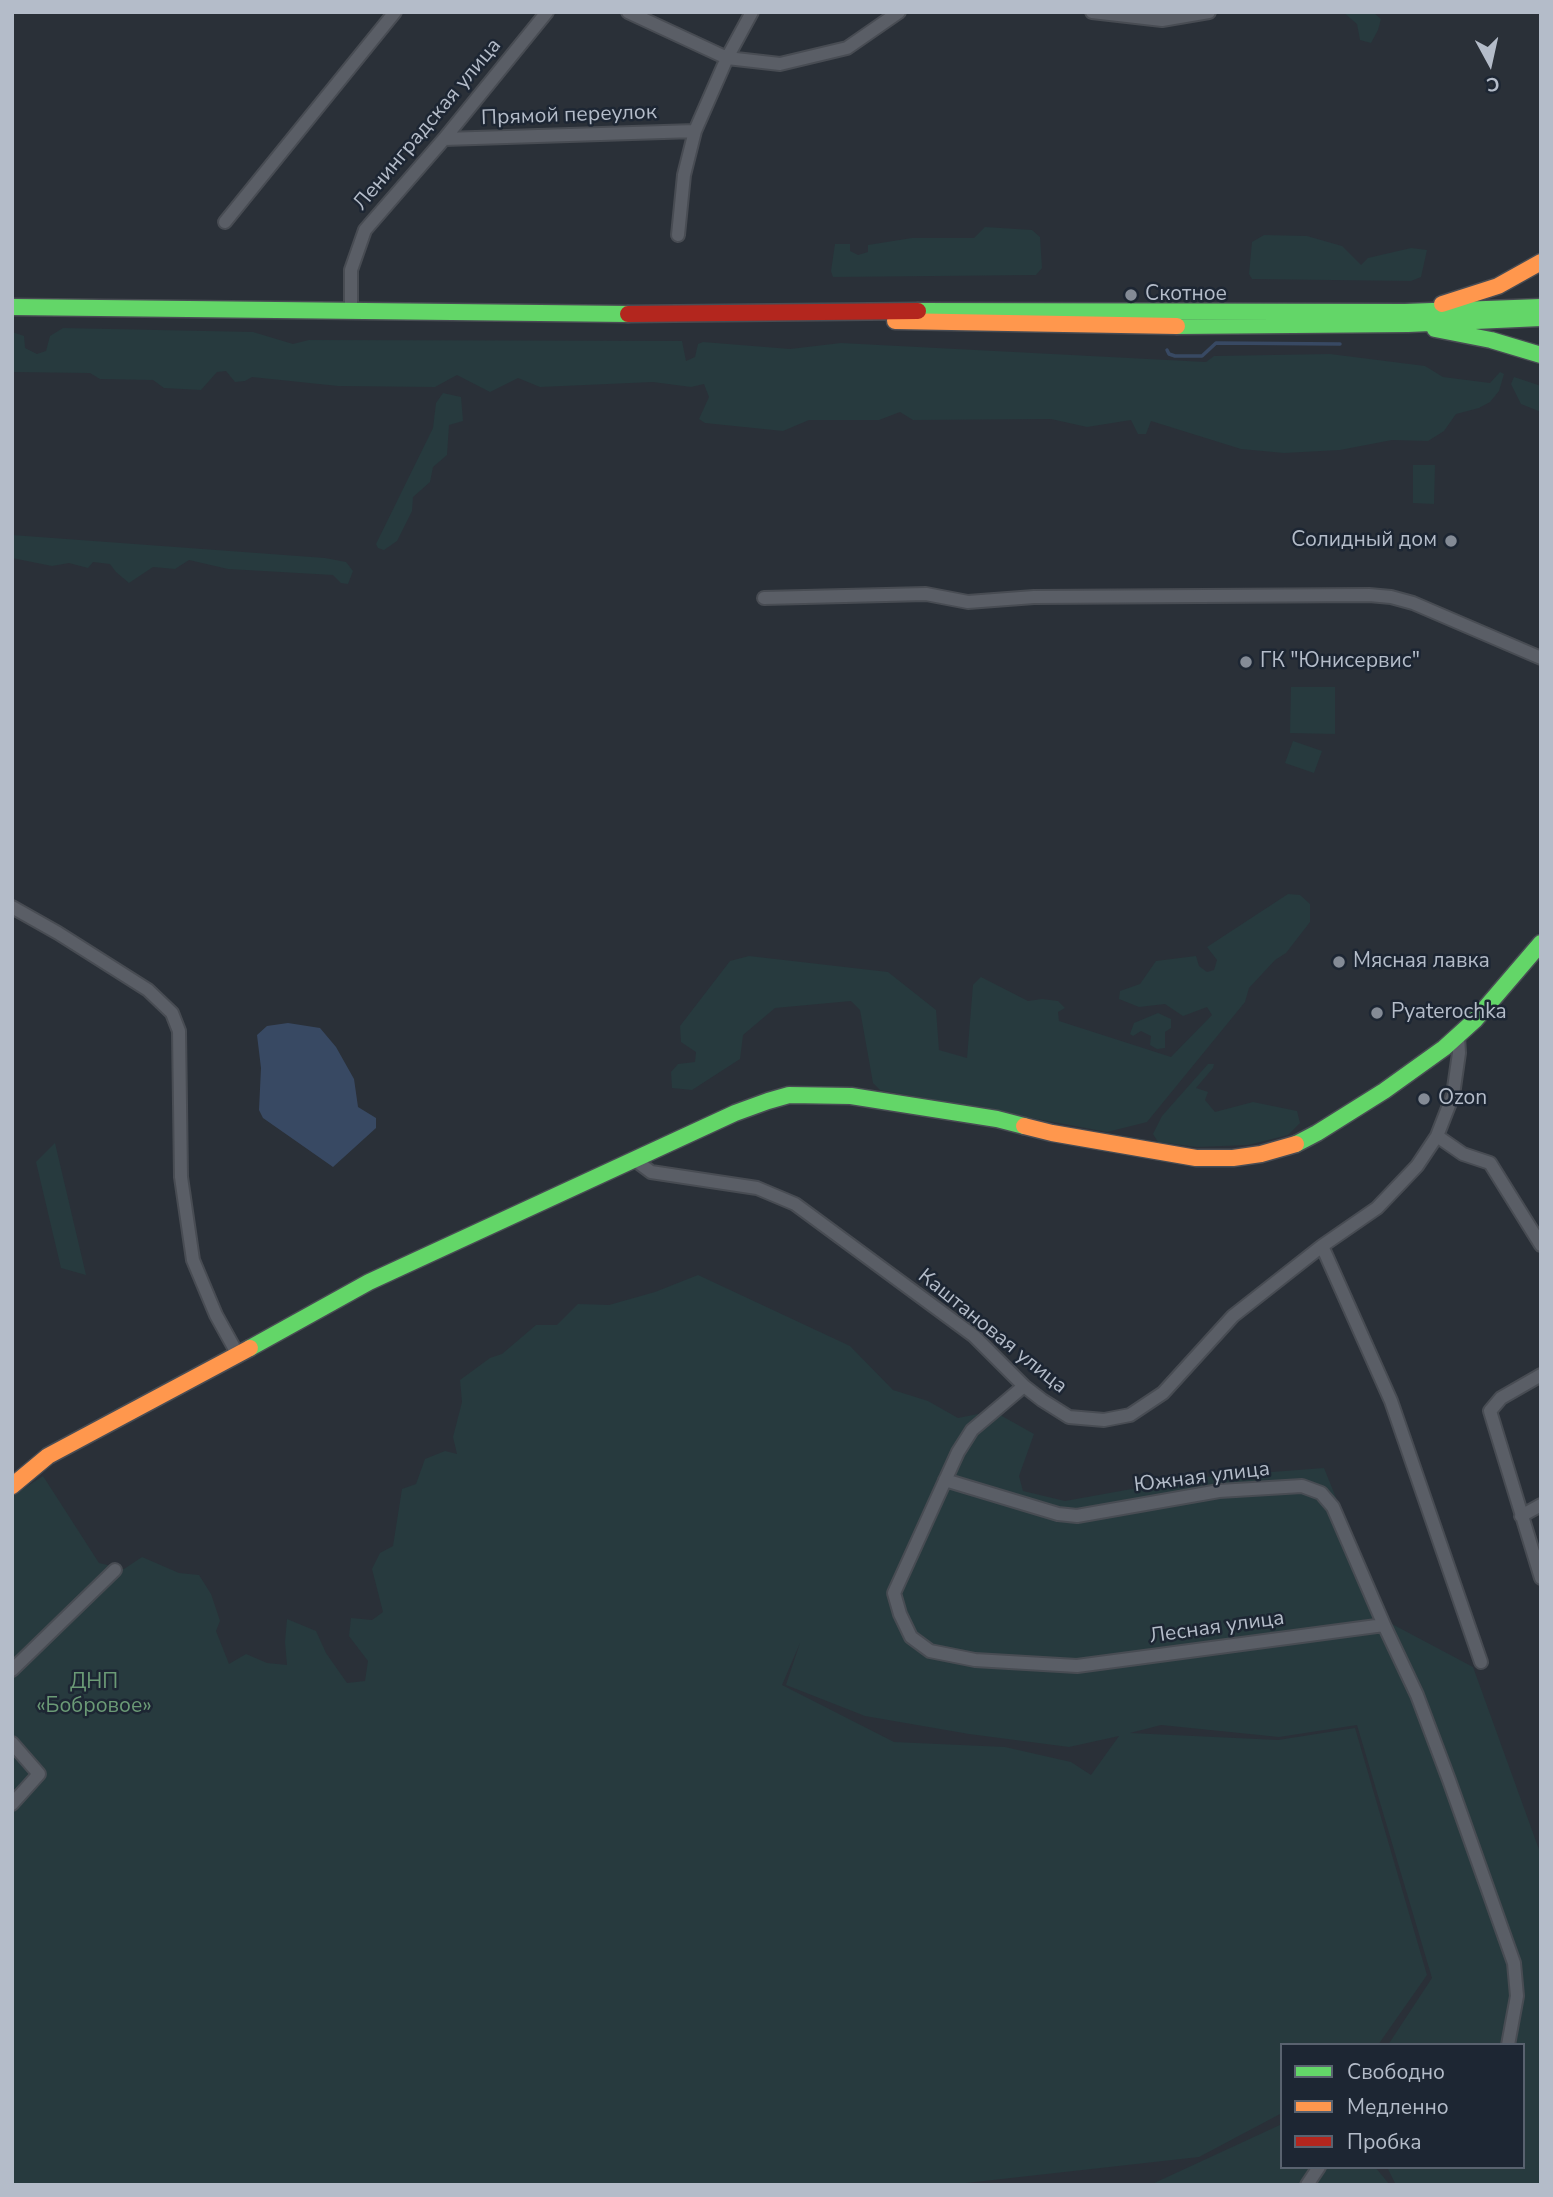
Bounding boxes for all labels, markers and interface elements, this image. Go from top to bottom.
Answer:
north arrow [1455,28,1525,98]
street label: Ленинградская улица [349,34,507,216]
text: С [1485,70,1501,98]
street label: Прямой переулок [481,100,657,132]
place label: Скотное [1145,282,1227,308]
marker: Скотное [1123,287,1139,303]
place label: Солидный дом [1291,528,1437,554]
marker: Солидный дом [1443,533,1459,549]
place label: ГК "Юнисервис" [1260,649,1420,675]
marker: ГК "Юнисервис" [1238,654,1254,670]
place label: Мясная лавка [1353,949,1490,975]
marker: Мясная лавка [1331,954,1347,970]
place label: Pyaterochka [1391,1000,1507,1026]
marker: Pyaterochka [1369,1005,1385,1021]
place label: Ozon [1438,1086,1487,1112]
marker: Ozon [1416,1091,1432,1107]
street label: Каштановая улица [912,1264,1072,1400]
street label: Южная улица [1133,1457,1271,1499]
street label: Лесная улица [1148,1606,1286,1650]
park label: ДНП «Бобровое» [36,1670,152,1720]
legend [1280,2043,1525,2169]
text: Свободно [1347,2058,1445,2086]
text: Медленно [1347,2093,1449,2121]
text: Пробка [1347,2128,1421,2156]

